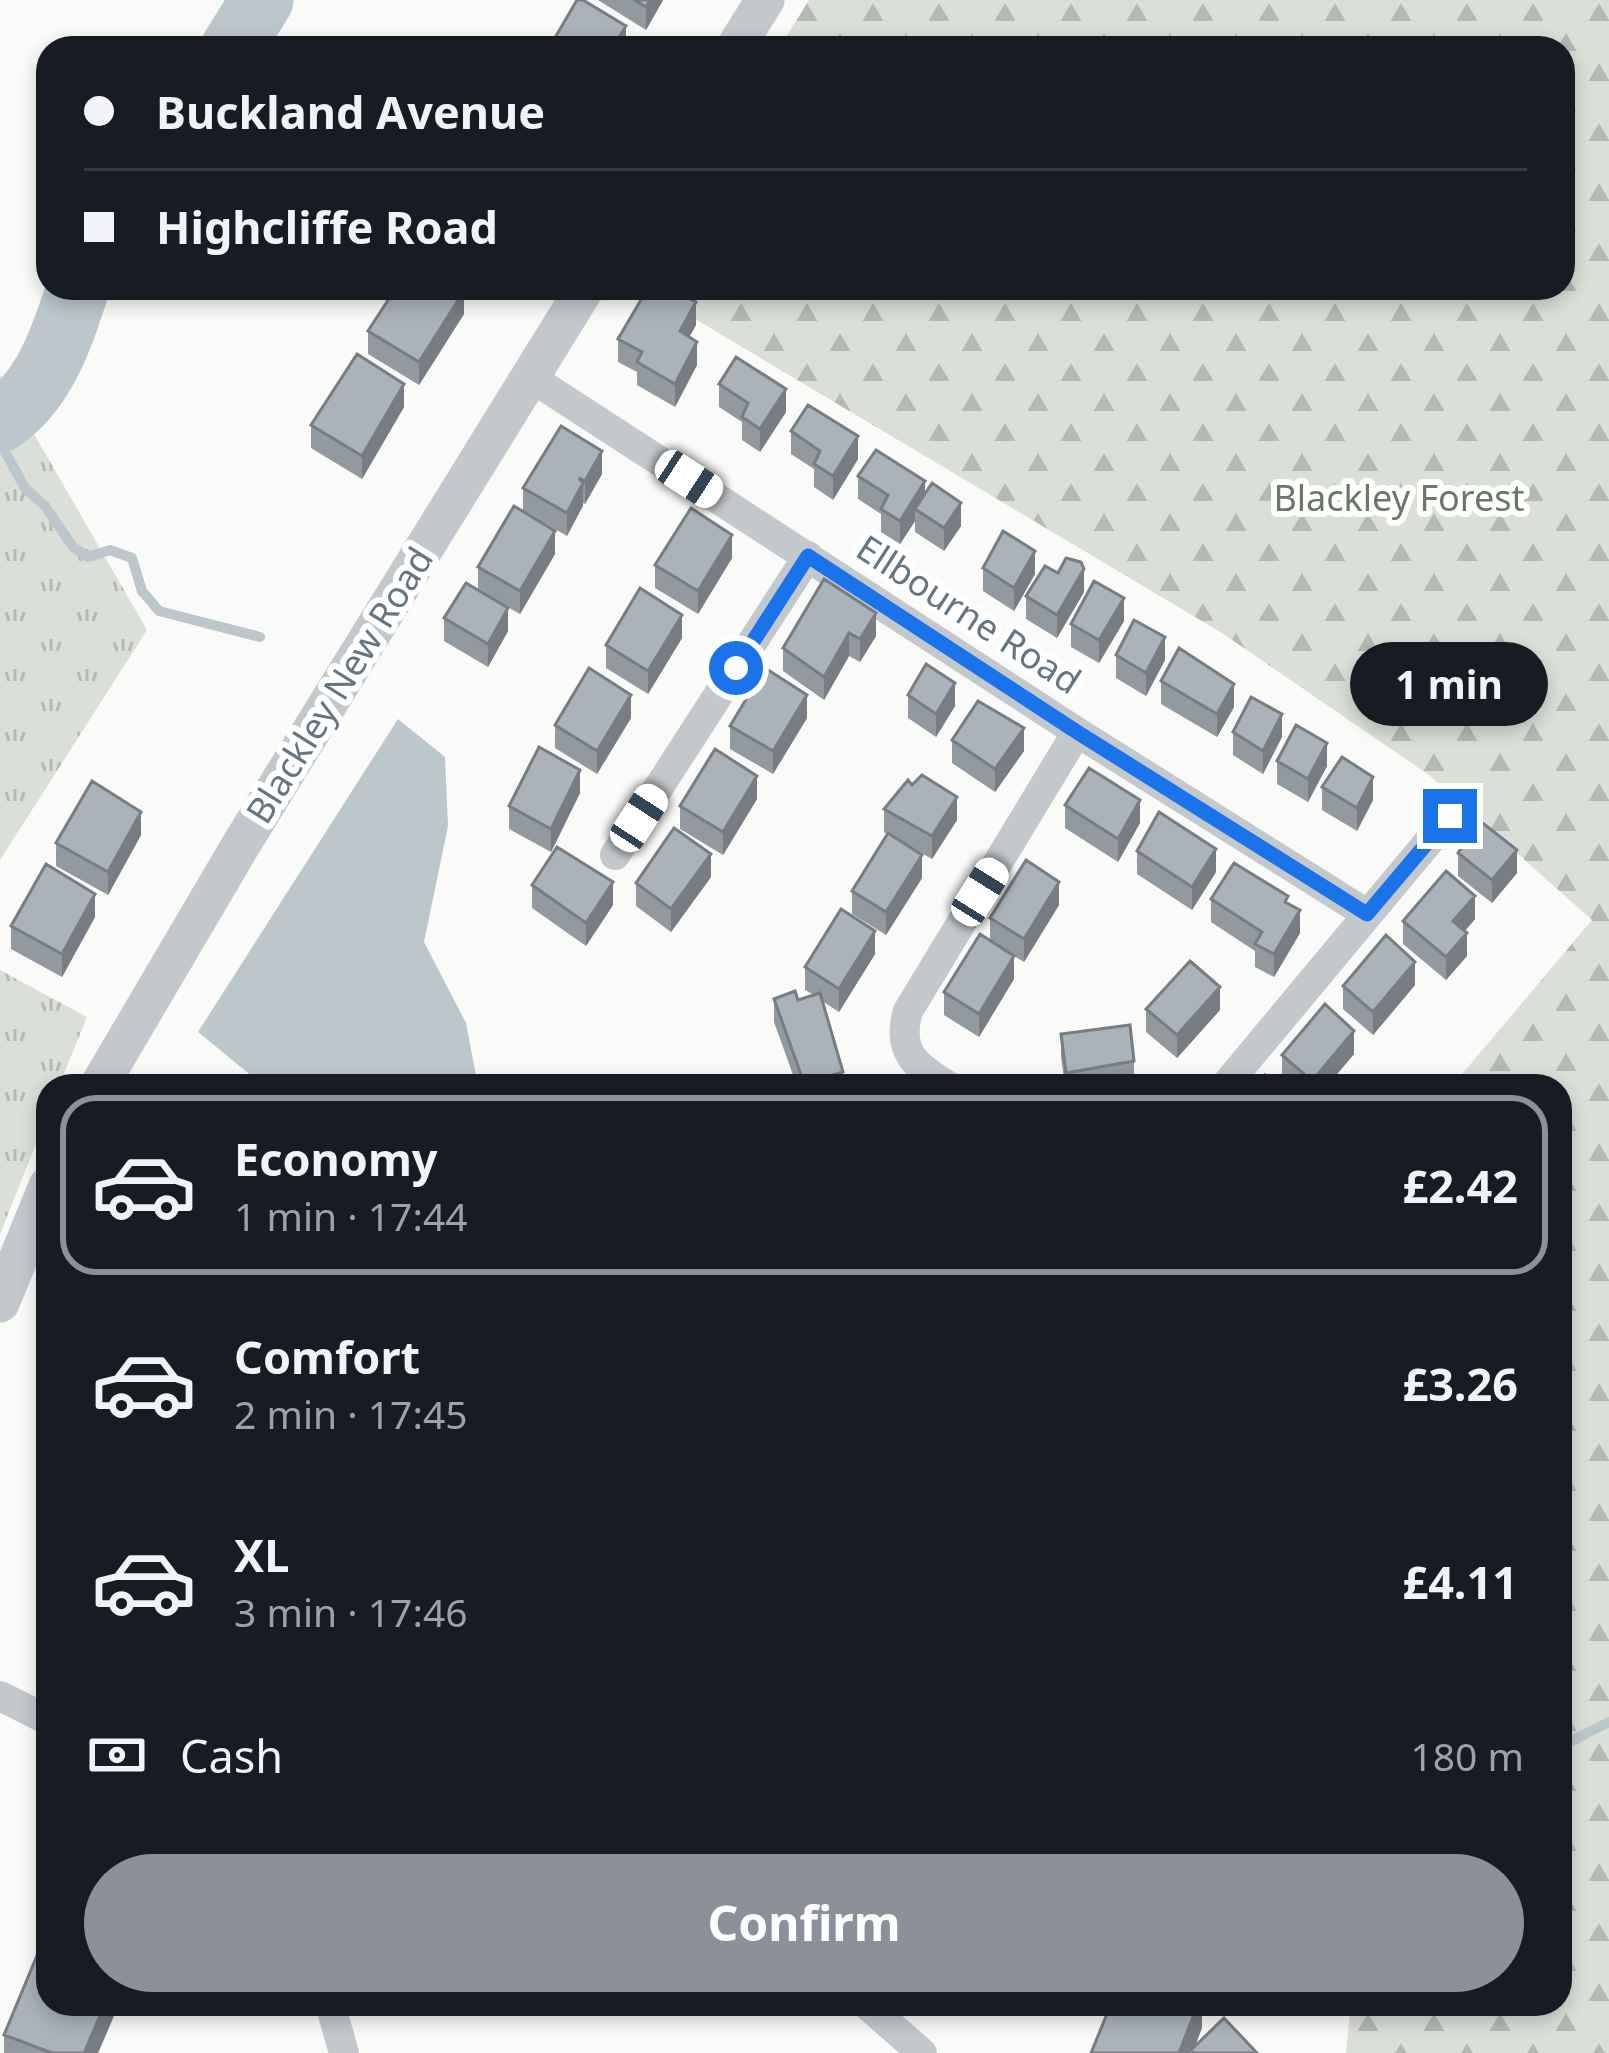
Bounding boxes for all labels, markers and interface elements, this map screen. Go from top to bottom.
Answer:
text: Buckland Avenue [156,81,545,142]
text: Highcliffe Road [156,196,498,257]
car [649,444,729,514]
park label: Blackley Forest [1273,473,1525,522]
street label: Ellbourne Road [847,523,1091,705]
street label: Blackley New Road [234,538,444,832]
route start [709,641,763,695]
callout: 1 min [1351,642,1549,726]
text: 1 min [1395,657,1503,710]
car [604,778,674,858]
route end [1423,789,1477,843]
car [946,852,1014,932]
text: Economy [234,1128,438,1189]
icon: car [90,1131,198,1239]
text: £2.42 [1402,1155,1518,1216]
text: 1 min · 17:44 [234,1189,468,1242]
text: Comfort [234,1326,420,1387]
icon: car [90,1329,198,1437]
text: £3.26 [1402,1353,1518,1414]
text: 2 min · 17:45 [234,1387,468,1440]
text: XL [234,1524,289,1585]
icon: car [90,1527,198,1635]
text: £4.11 [1402,1551,1518,1612]
text: 3 min · 17:46 [234,1585,468,1638]
icon: cash [84,1722,150,1788]
text: Cash [180,1725,283,1786]
text: 180 m [1410,1729,1524,1782]
button: Confirm [84,1854,1524,1992]

